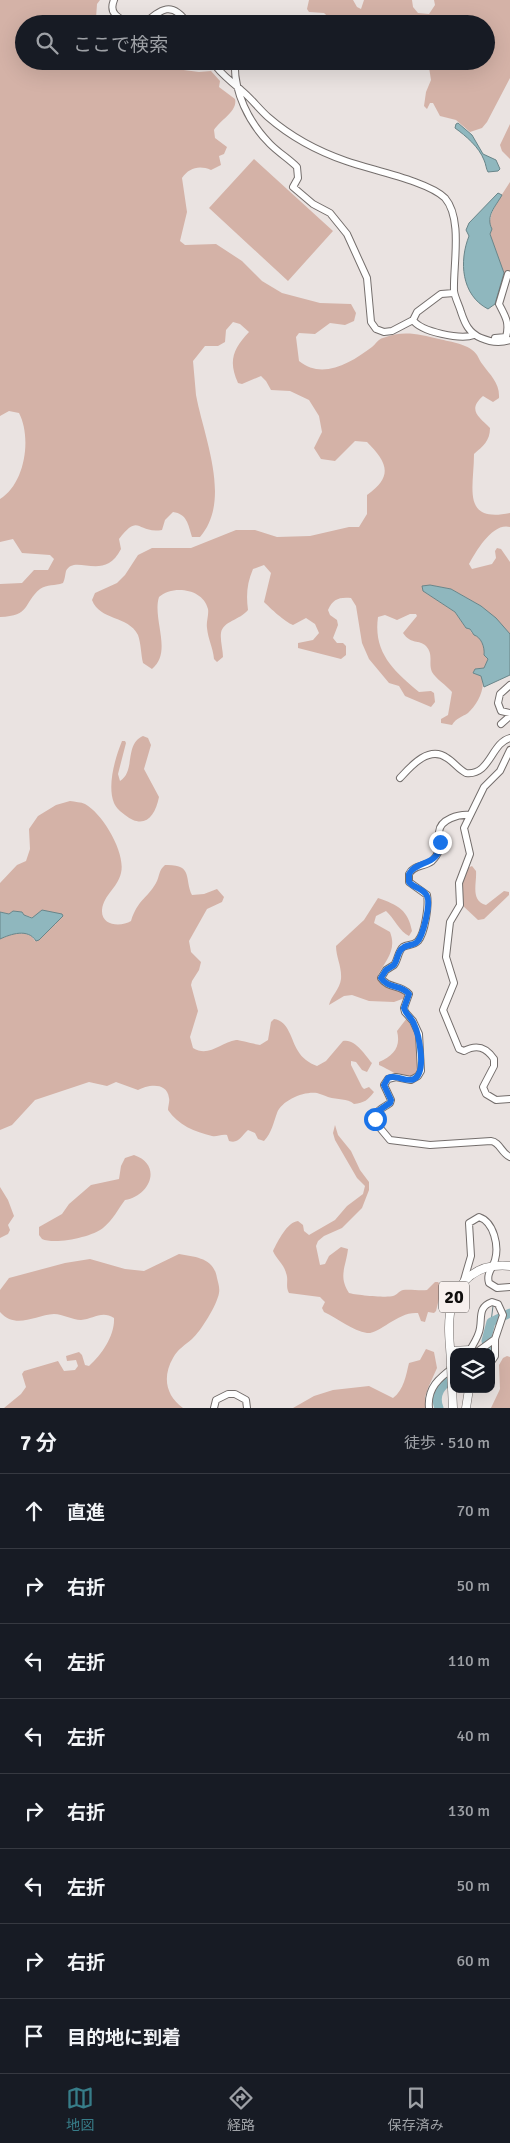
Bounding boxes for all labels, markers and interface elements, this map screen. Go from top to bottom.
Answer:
search box [15,15,495,70]
icon: search [33,29,61,57]
text: ここで検索 [73,33,168,57]
route end [429,831,452,854]
route start [364,1108,387,1131]
road number: 20 [439,1281,469,1312]
map controls [450,1348,495,1393]
button: layers [450,1348,495,1393]
text: 7 分 [20,1430,57,1456]
text: 徒歩 · 510 m [404,1433,490,1453]
icon: ahead [20,1497,48,1525]
text: 直進 [67,1501,105,1525]
text: 70 m [456,1501,490,1521]
icon: right [20,1572,48,1600]
text: 右折 [67,1576,105,1600]
text: 50 m [456,1576,490,1596]
icon: left [20,1647,48,1675]
text: 左折 [67,1651,105,1675]
text: 110 m [448,1651,490,1671]
icon: left [20,1722,48,1750]
text: 左折 [67,1726,105,1750]
text: 40 m [456,1726,490,1746]
icon: right [20,1797,48,1825]
text: 右折 [67,1801,105,1825]
text: 130 m [448,1801,490,1821]
icon: left [20,1872,48,1900]
text: 左折 [67,1876,105,1900]
text: 50 m [456,1876,490,1896]
icon: right [20,1947,48,1975]
text: 右折 [67,1951,105,1975]
text: 60 m [456,1951,490,1971]
icon: arrive [20,2022,48,2050]
text: 目的地に到着 [67,2026,181,2050]
tab: 地図 [66,2084,94,2134]
tab: 経路 [227,2084,255,2134]
tab: 保存済み [388,2084,444,2134]

